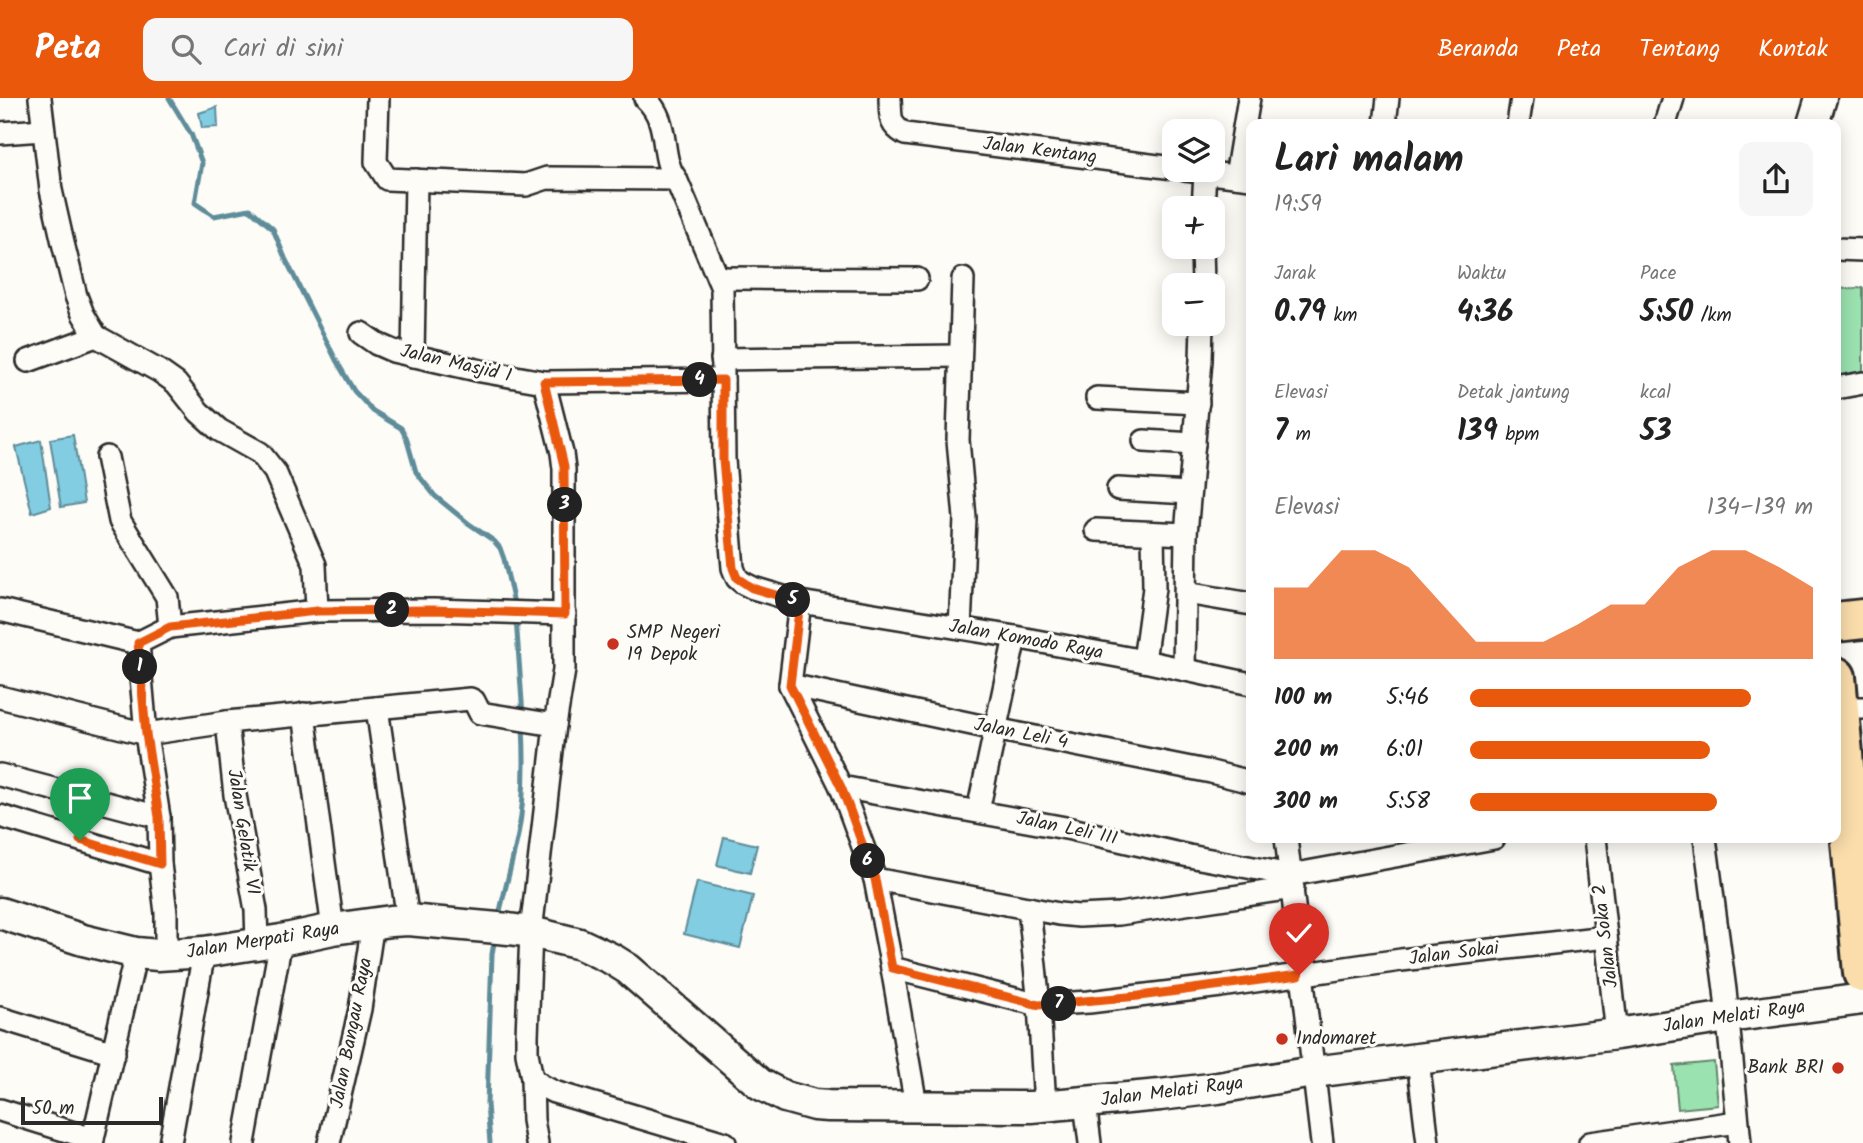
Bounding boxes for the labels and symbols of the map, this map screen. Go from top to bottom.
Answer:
street label: Jalan Kentang [981,129,1099,173]
street label: Jalan Masjid 1 [397,337,515,391]
pin: 4 [682,362,718,398]
pin: 3 [548,488,582,522]
pin: 5 [776,582,810,618]
pin: 2 [374,592,410,628]
street label: Jalan Komodo Raya [946,612,1106,668]
place label: SMP Negeri 19 Depok [627,618,721,670]
marker: SMP Negeri 19 Depok [605,636,621,652]
pin: 1 [122,650,158,684]
street label: Jalan Leli 4 [971,710,1071,758]
street label: Jalan Gelatik VI [218,767,268,897]
pin [50,768,110,840]
street label: Jalan Leli III [1014,804,1120,854]
pin: 6 [850,844,886,878]
street label: Jalan Soka 2 [1585,882,1627,990]
pin [1269,903,1329,975]
street label: Jalan Merpati Raya [184,914,342,968]
street label: Jalan Sokai [1407,933,1502,974]
street label: Jalan Bangau Raya [323,955,381,1111]
pin: 7 [1042,986,1076,1021]
street label: Jalan Melati Raya [1661,992,1807,1042]
place label: Indomaret [1296,1024,1377,1054]
marker: Indomaret [1274,1031,1290,1047]
place label: Bank BRI [1747,1053,1824,1083]
marker: Bank BRI [1830,1060,1846,1076]
street label: Jalan Melati Raya [1099,1068,1245,1116]
scale bar [21,1094,163,1126]

